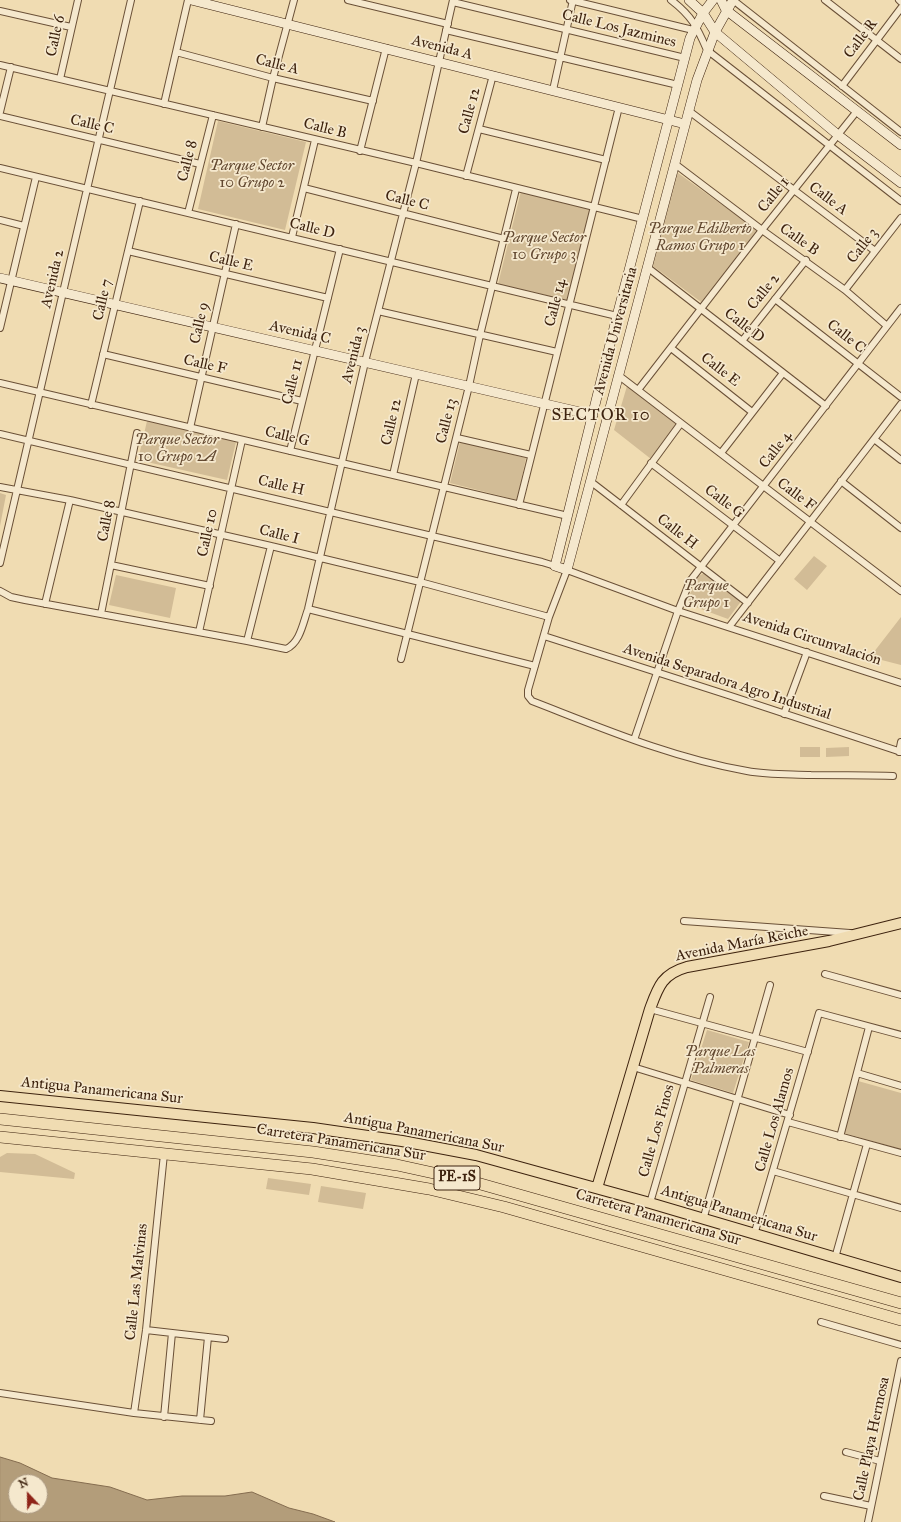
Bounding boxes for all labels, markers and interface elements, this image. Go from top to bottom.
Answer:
street label: Calle Los Jazmines [560,6,678,52]
street label: Calle 6 [43,14,69,58]
street label: Calle R [840,16,882,62]
street label: Avenida A [410,32,474,64]
street label: Calle A [253,51,301,79]
street label: Calle 12 [455,86,485,136]
street label: Calle C [68,111,116,139]
street label: Calle B [301,115,349,143]
street label: Calle 8 [174,138,202,184]
park label: Parque Sector 10 Grupo 2 [210,157,294,192]
street label: Calle 1 [754,174,794,216]
street label: Calle A [805,179,851,219]
street label: Calle C [383,187,431,215]
street label: Calle D [288,215,336,243]
park label: Parque Edilberto Ramos Grupo 1 [648,220,752,255]
street label: Calle B [776,220,822,260]
street label: Calle 3 [844,225,882,267]
park label: Parque Sector 10 Grupo 3 [502,229,586,264]
street label: Avenida 2 [38,248,68,310]
street label: Calle E [207,248,255,276]
street label: Avenida Universitaria [590,265,642,397]
street label: Calle 2 [744,270,784,314]
street label: Calle 7 [89,277,117,323]
street label: Calle 14 [541,277,571,329]
street label: Calle 9 [186,300,214,346]
street label: Calle D [720,305,768,347]
street label: Calle C [823,316,869,358]
street label: Avenida C [268,317,332,349]
street label: Avenida 3 [338,325,370,385]
street label: Calle E [697,349,743,391]
street label: Calle F [182,351,228,379]
street label: Calle 11 [279,358,307,406]
street label: Calle 13 [433,396,461,446]
street label: Calle 12 [378,397,406,447]
district label: SECTOR 10 [551,406,651,426]
street label: Calle G [263,423,311,451]
street label: Calle 4 [756,428,796,472]
park label: Parque Sector 10 Grupo 2A [135,431,219,466]
street label: Calle H [256,472,306,500]
street label: Calle F [773,475,819,515]
street label: Calle G [701,481,747,523]
street label: Calle 8 [94,499,120,543]
street label: Calle 10 [194,507,222,559]
street label: Calle H [653,510,701,554]
street label: Calle I [257,521,301,549]
park label: Parque Grupo 1 [683,577,729,612]
street label: Avenida Circunvalación [741,608,883,670]
street label: Avenida Separadora Agro Industrial [621,640,833,724]
street label: Avenida María Reiche [674,922,810,966]
park label: Parque Las Palmeras [685,1043,755,1078]
street label: Calle Los Alamos [751,1066,799,1174]
street label: Antigua Panamericana Sur [20,1074,184,1108]
street label: Calle Los Pinos [635,1083,679,1179]
street label: Antigua Panamericana Sur [343,1109,505,1157]
street label: Carretera Panamericana Sur [255,1121,427,1165]
road number: PE-1S [434,1166,480,1190]
street label: Antigua Panamericana Sur [659,1182,819,1246]
street label: Carretera Panamericana Sur [573,1186,743,1250]
street label: Calle Las Malvinas [122,1223,152,1341]
street label: Calle Playa Hermosa [850,1375,894,1503]
north arrow [8,1474,48,1514]
text: N [17,1476,30,1491]

